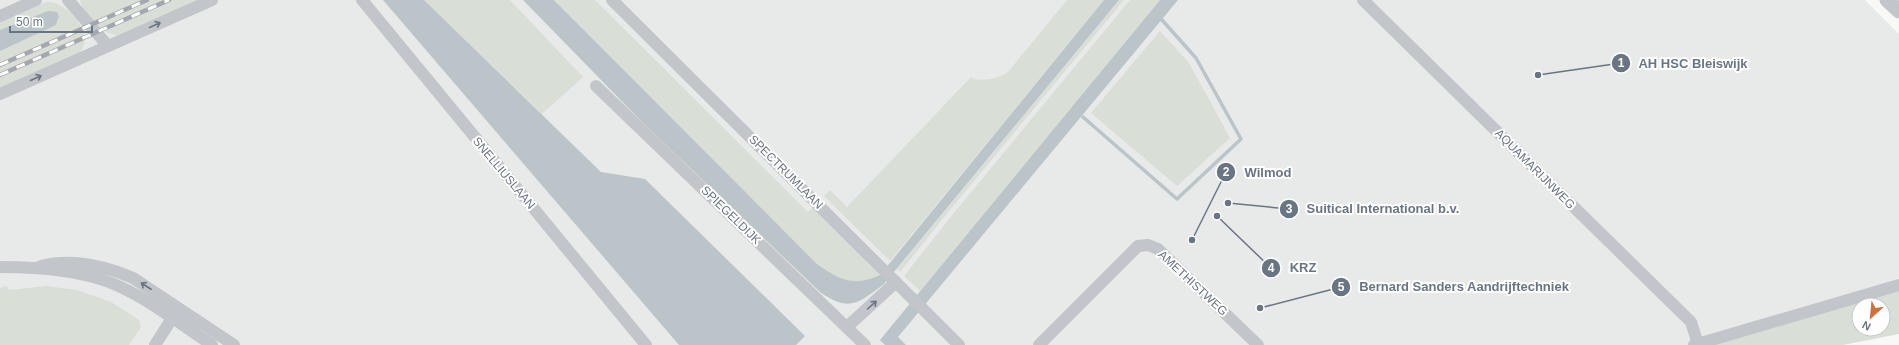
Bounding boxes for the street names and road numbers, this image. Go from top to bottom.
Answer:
street label: AQUAMARIJNWEG [1492,126,1578,212]
street label: SPECTRUMLAAN [746,132,826,212]
street label: SNELLIUSLAAN [470,134,538,212]
street label: SPIEGELDIJK [698,183,764,247]
street label: AMETHISTWEG [1156,247,1230,319]

